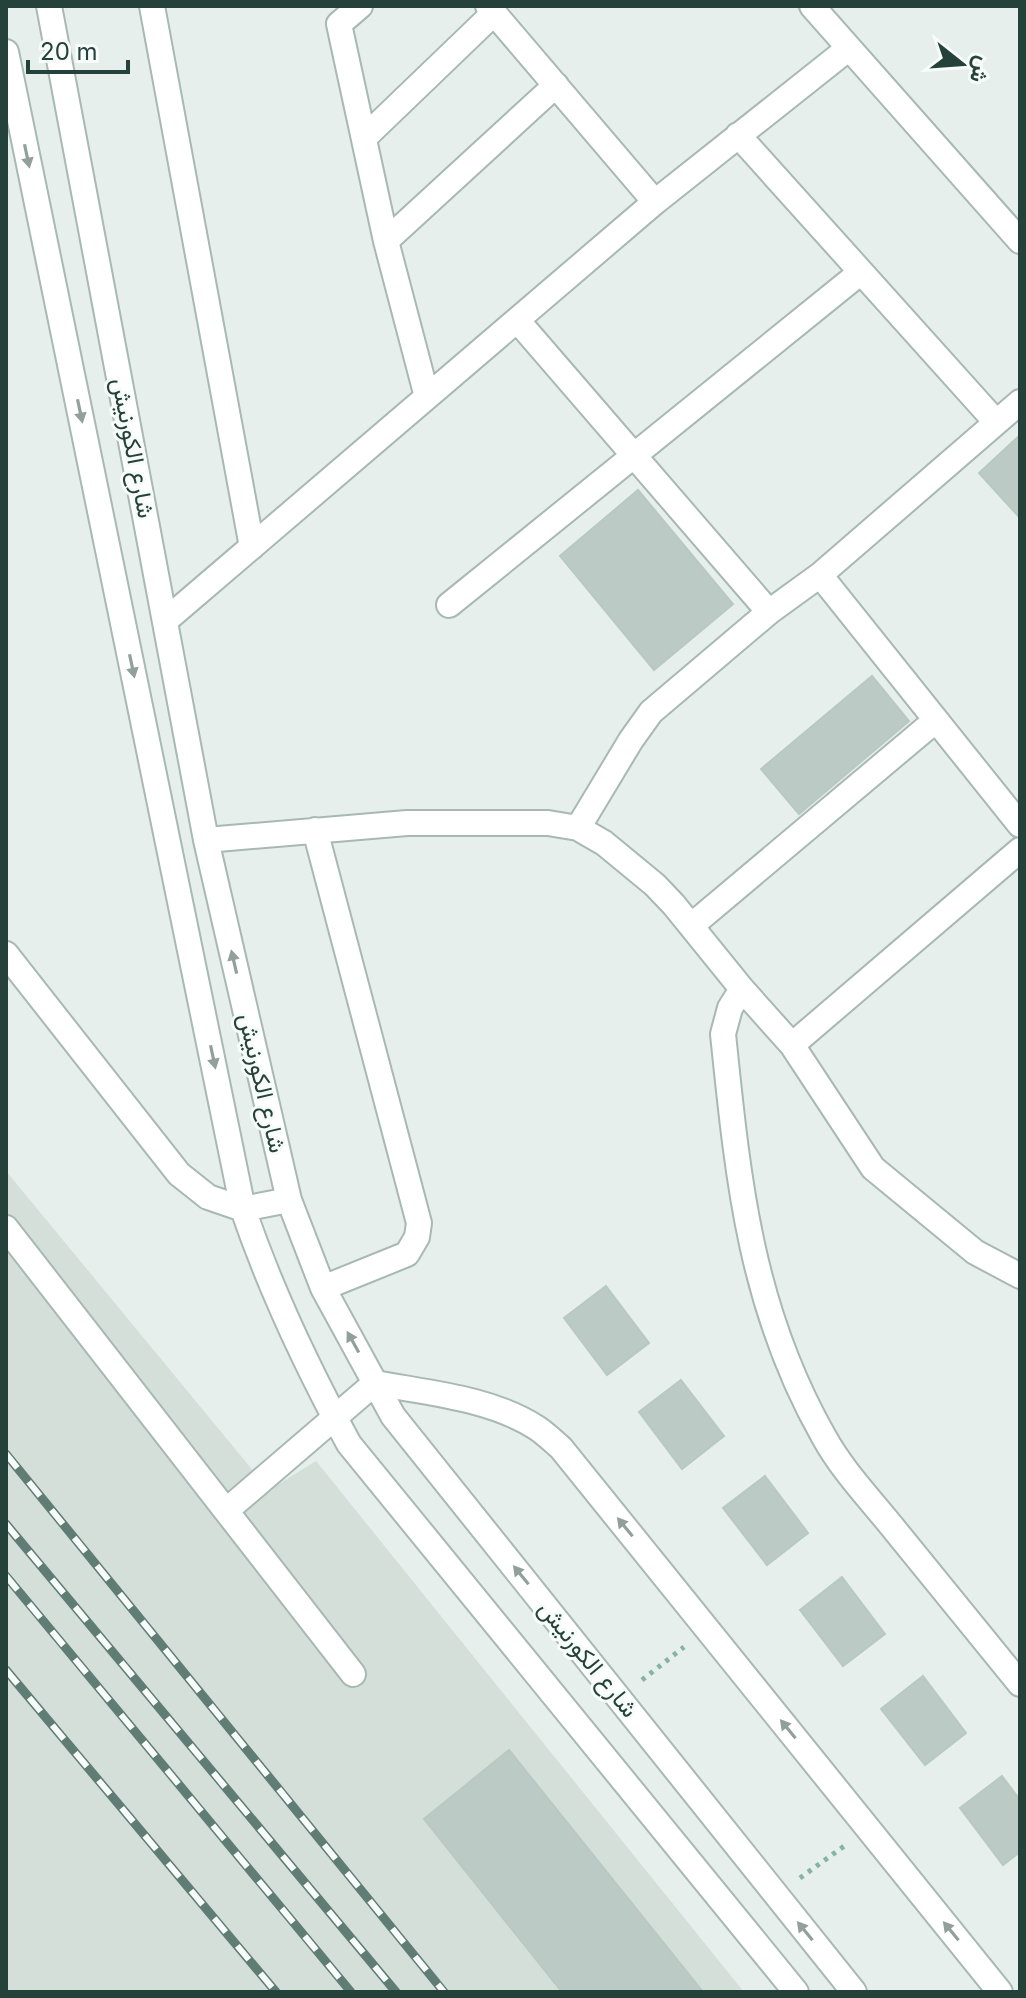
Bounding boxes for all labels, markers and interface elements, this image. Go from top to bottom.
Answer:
scale bar [28,24,128,74]
north arrow [922,24,1002,104]
text: 20 m [40,37,98,66]
text: ش [964,53,997,86]
one-way arrow [22,144,34,169]
street label: شارع الكورنيش [104,375,161,521]
one-way arrow [74,399,87,424]
one-way arrow [126,653,139,678]
one-way arrow [227,950,240,975]
street label: شارع الكورنيش [230,1010,293,1156]
one-way arrow [207,1045,220,1070]
one-way arrow [346,1331,360,1353]
one-way arrow [617,1517,633,1537]
one-way arrow [513,1565,529,1585]
street label: شارع الكورنيش [531,1594,644,1724]
one-way arrow [780,1719,797,1739]
one-way arrow [798,1921,814,1941]
one-way arrow [944,1921,960,1941]

